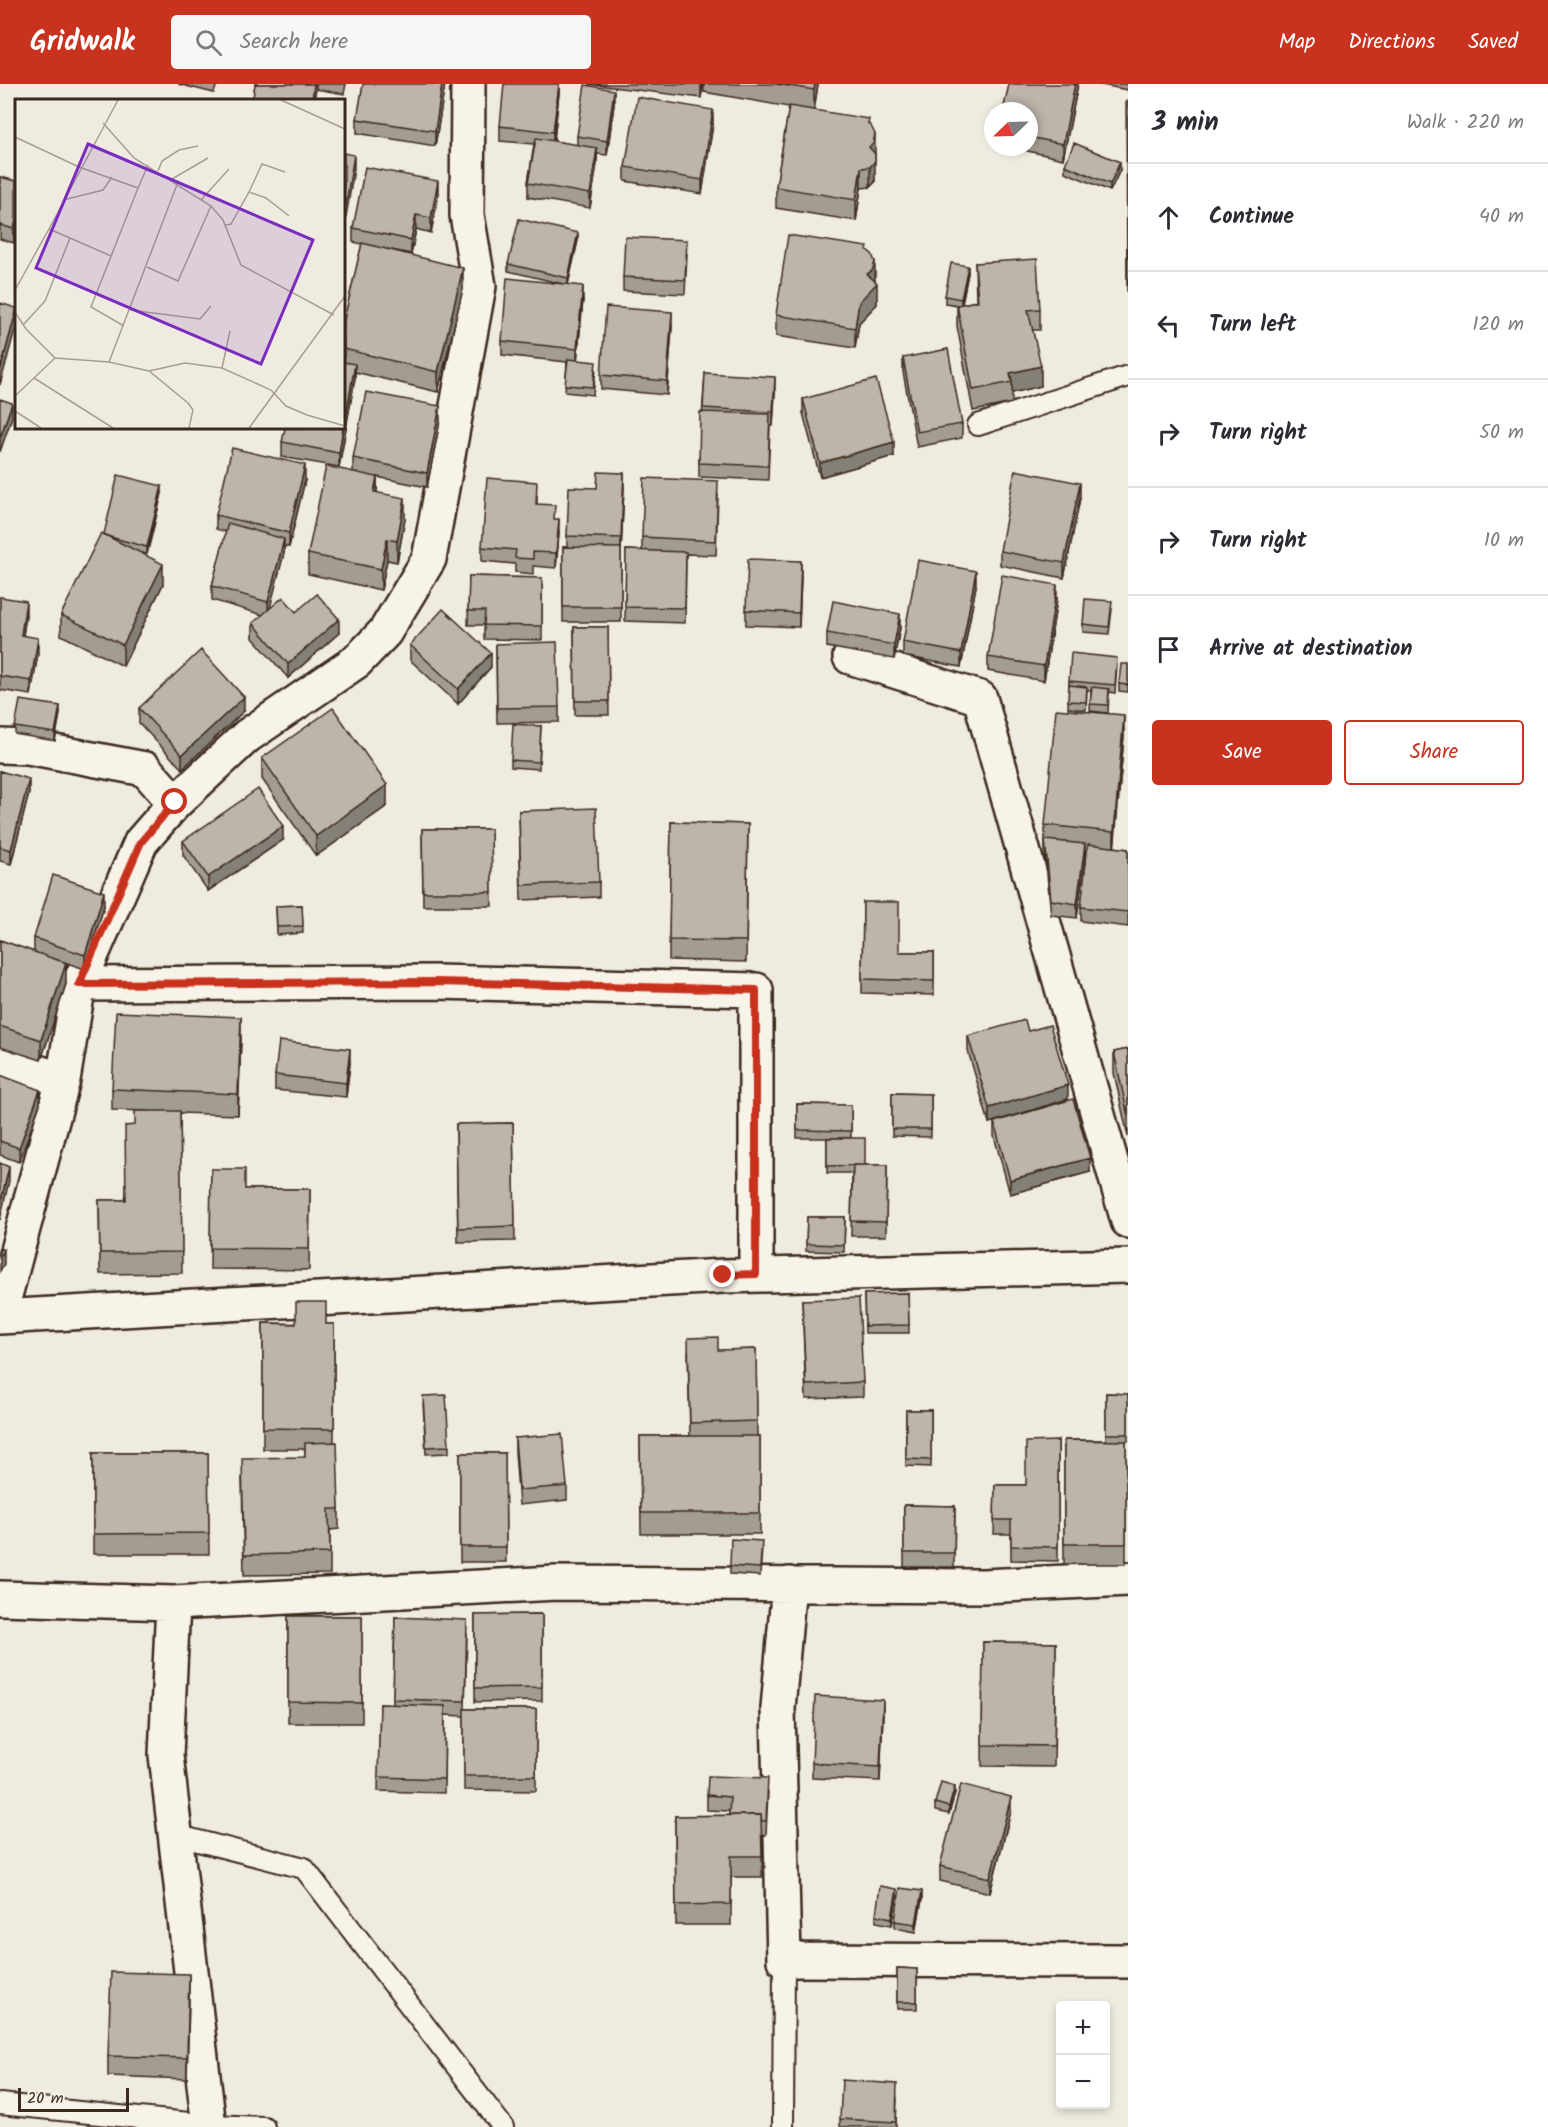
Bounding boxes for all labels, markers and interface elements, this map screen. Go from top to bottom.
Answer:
search box [171,15,591,69]
text: Gridwalk [30,20,135,65]
text: Search here [240,25,348,60]
icon: search [192,26,225,59]
text: Map [1279,26,1315,59]
text: Directions [1348,26,1435,59]
text: Saved [1468,26,1518,59]
inset map [15,99,345,429]
north arrow [984,102,1038,156]
text: 3 min [1152,102,1219,144]
text: Walk · 220 m [1407,107,1524,139]
text: Continue [1209,200,1294,235]
icon: ahead [1152,201,1185,234]
text: 40 m [1479,201,1524,233]
text: Turn left [1209,308,1296,343]
icon: left [1152,309,1185,342]
text: 120 m [1472,309,1524,341]
text: Turn right [1209,416,1307,451]
icon: right [1152,417,1185,450]
text: 50 m [1479,417,1524,449]
text: Turn right [1209,524,1307,559]
icon: right [1152,525,1185,558]
text: 10 m [1484,525,1524,557]
text: Arrive at destination [1209,632,1412,667]
icon: arrive [1152,633,1185,666]
button: Save [1152,720,1332,785]
button: Share [1344,720,1524,785]
route start [161,788,187,814]
route end [709,1261,735,1287]
map controls [1056,2001,1110,2109]
button: + [1056,2001,1110,2055]
button: − [1056,2055,1110,2109]
scale bar [18,2085,129,2112]
text: 20 m [27,2086,63,2111]

